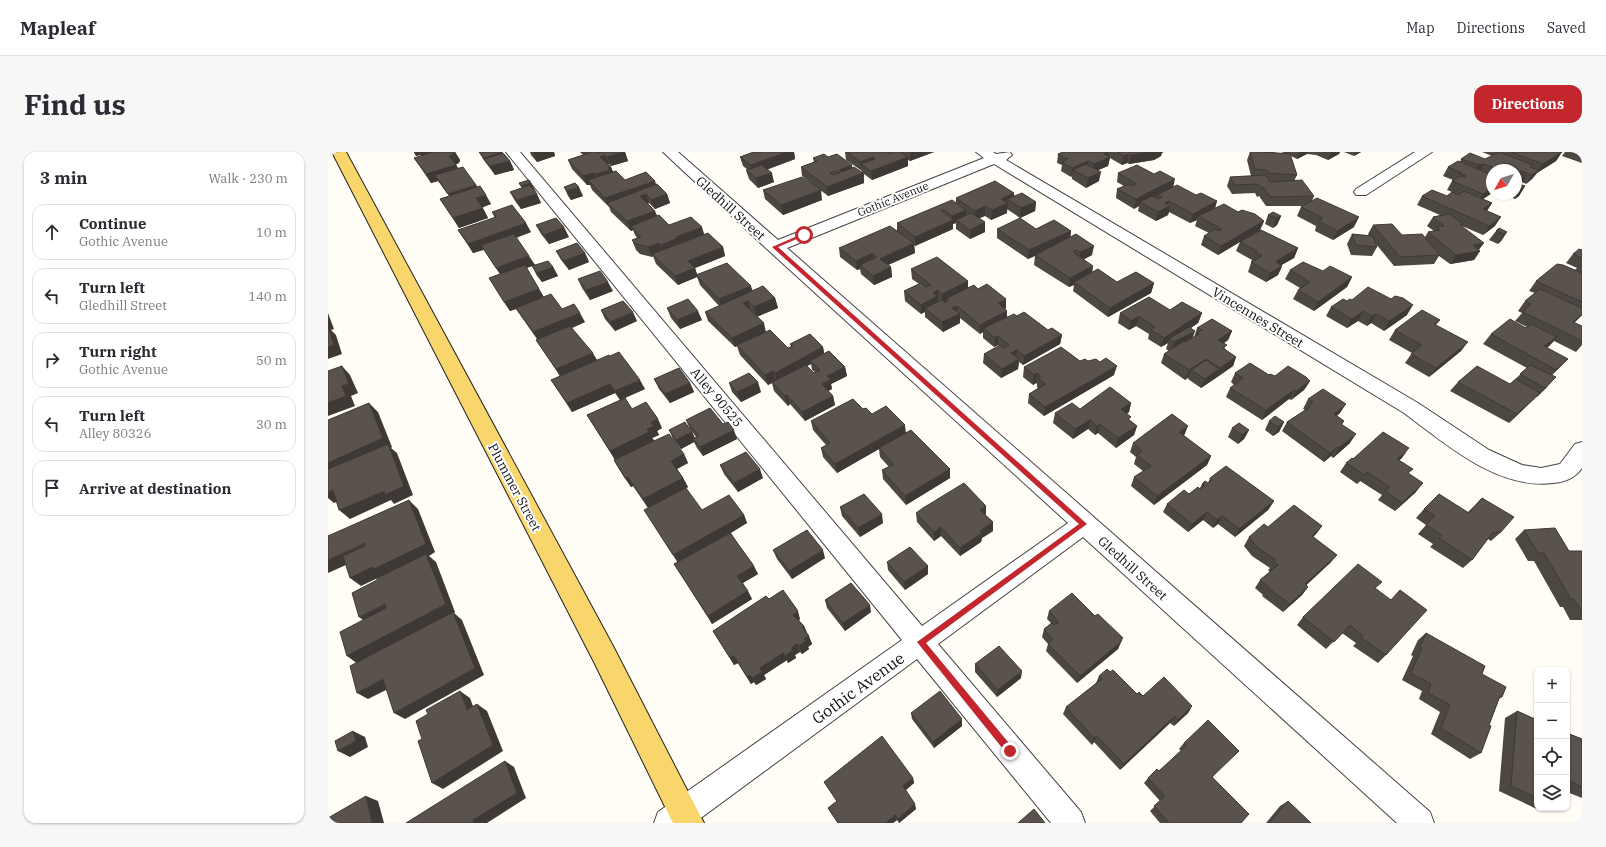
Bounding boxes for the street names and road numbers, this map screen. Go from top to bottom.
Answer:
street label: Gledhill Street [692,173,769,244]
street label: Gothic Avenue [855,178,931,220]
street label: Vincennes Street [1209,283,1307,352]
street label: Alley 90525 [687,364,746,431]
street label: Plummer Street [484,440,545,534]
street label: Gledhill Street [1094,533,1171,604]
street label: Gothic Avenue [808,648,908,728]

